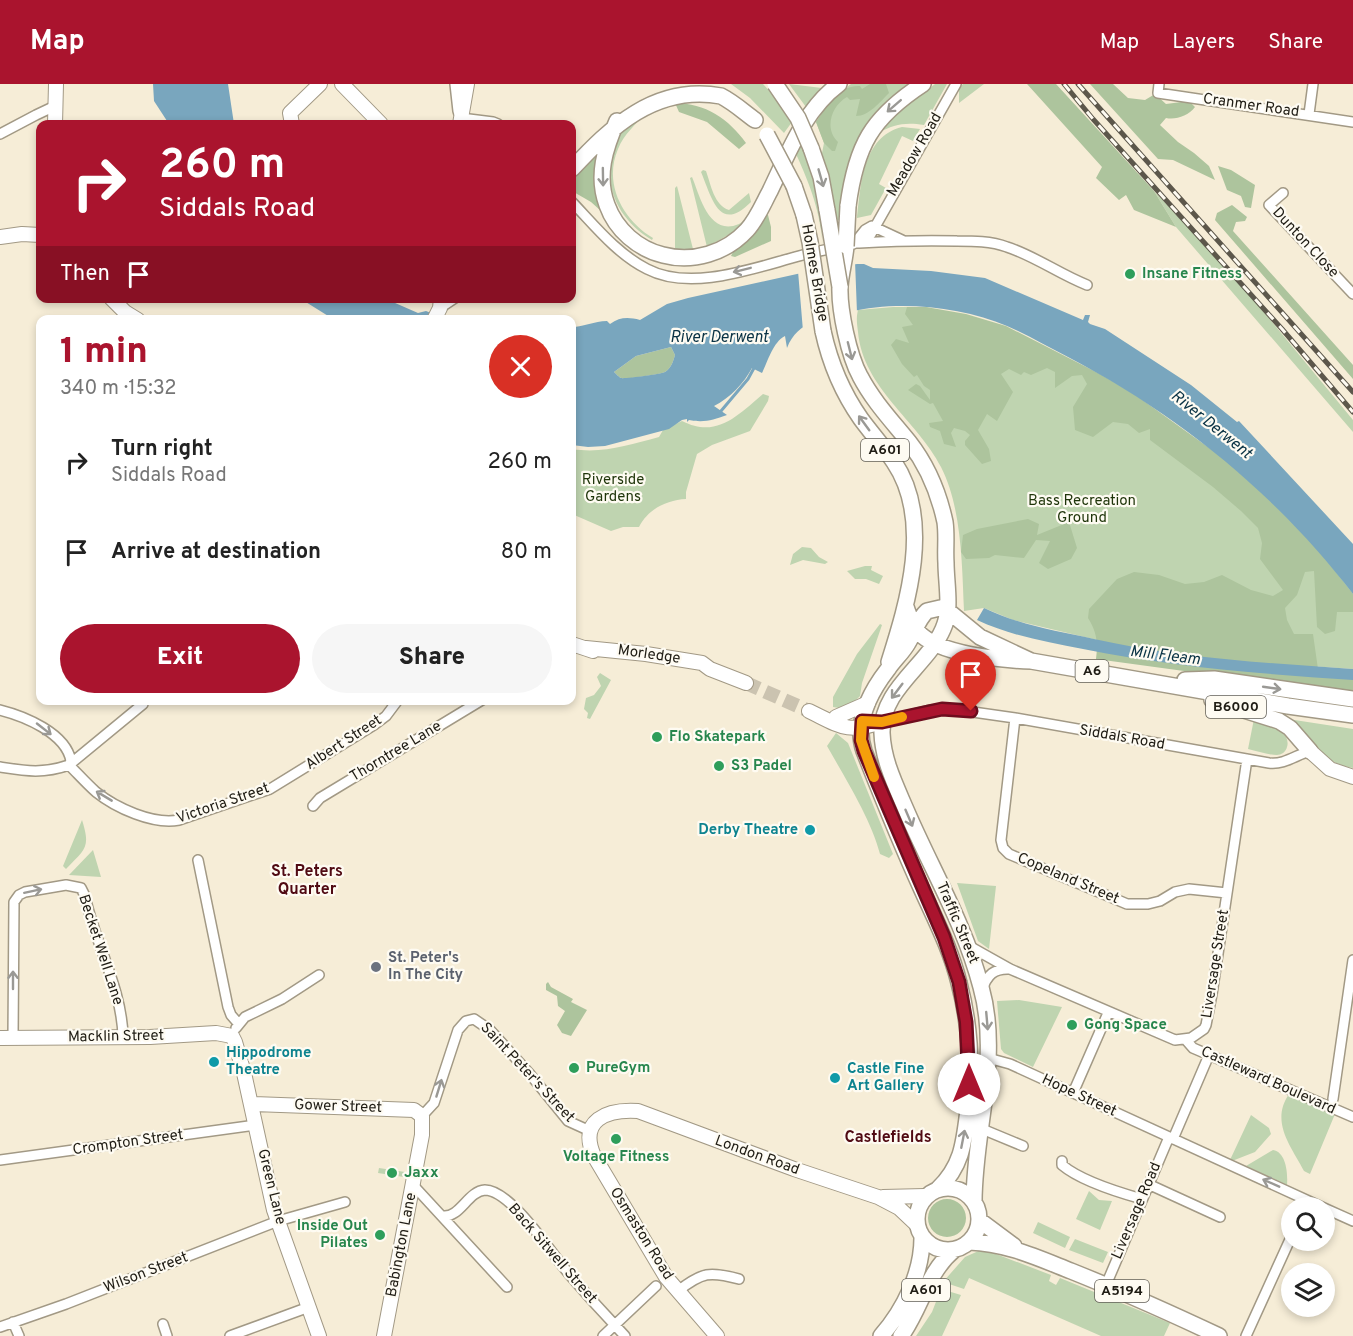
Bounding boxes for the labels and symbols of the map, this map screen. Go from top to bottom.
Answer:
street label: Cranmer Road [1202,90,1300,122]
one-way arrow [887,99,902,113]
street label: Meadow Road [883,110,947,200]
one-way arrow [597,167,608,187]
one-way arrow [815,168,827,187]
street label: Dunton Close [1267,204,1343,282]
street label: Holmes Bridge [796,223,832,323]
one-way arrow [733,265,752,277]
place label: Insane Fitness [1142,265,1242,284]
marker: Insane Fitness [1123,267,1137,281]
water label: River Derwent [670,328,769,348]
one-way arrow [845,341,857,360]
water label: River Derwent [1167,386,1256,464]
one-way arrow [858,415,871,431]
road number: A601 [861,439,909,461]
park label: Riverside Gardens [582,471,644,507]
park label: Bass Recreation Ground [1028,492,1136,528]
street label: Morledge [616,641,682,669]
water label: Mill Fleam [1129,642,1201,670]
pin [945,649,996,711]
road number: A6 [1076,660,1108,682]
one-way arrow [1262,682,1281,693]
one-way arrow [891,683,904,699]
road number: B6000 [1206,696,1266,718]
street label: Albert Street [302,711,386,775]
street label: Thorntree Lane [347,717,445,787]
street label: Siddals Road [1078,721,1166,755]
one-way arrow [36,722,52,735]
place label: Flo Skatepark [669,728,766,747]
marker: Flo Skatepark [650,730,664,744]
place label: S3 Padel [731,757,792,776]
marker: S3 Padel [712,759,726,773]
street label: Victoria Street [174,779,272,829]
one-way arrow [96,790,113,802]
one-way arrow [905,809,916,827]
place label: Derby Theatre [698,821,798,840]
marker: Derby Theatre [803,823,817,837]
street label: Copeland Street [1014,849,1122,909]
district label: St. Peters Quarter [271,862,343,900]
street label: Traffic Street [931,879,983,967]
one-way arrow [23,885,42,896]
street label: Becket Well Lane [73,892,127,1008]
street label: Liversage Street [1198,908,1234,1020]
place label: St. Peter's In The City [388,949,464,985]
marker: St. Peter's In The City [369,960,383,974]
one-way arrow [7,970,19,990]
one-way arrow [982,1011,993,1031]
place label: Gong Space [1084,1016,1167,1035]
marker: Gong Space [1065,1018,1079,1032]
street label: Saint Peter's Street [476,1019,578,1127]
street label: Macklin Street [68,1027,164,1047]
street label: Castleward Boulevard [1198,1043,1338,1119]
place label: Hippodrome Theatre [226,1044,311,1080]
position arrow [937,1052,1001,1116]
marker: Hippodrome Theatre [207,1055,221,1069]
place label: PureGym [586,1059,650,1078]
place label: Castle Fine Art Gallery [847,1060,925,1096]
marker: PureGym [567,1061,581,1075]
street label: Hope Street [1039,1070,1119,1122]
marker: Castle Fine Art Gallery [828,1071,842,1085]
one-way arrow [434,1079,445,1098]
street label: Gower Street [294,1096,382,1118]
street label: Crompton Street [71,1126,185,1160]
district label: Castlefields [844,1128,932,1148]
one-way arrow [958,1129,969,1149]
marker: Voltage Fitness [609,1132,623,1146]
street label: London Road [712,1132,802,1180]
street label: Green Lane [252,1147,290,1227]
place label: Voltage Fitness [563,1148,669,1167]
street label: Liversage Road [1108,1160,1166,1262]
place label: Jaxx [404,1164,439,1183]
marker: Jaxx [385,1166,399,1180]
one-way arrow [1263,1176,1281,1188]
street label: Osmaston Road [605,1184,677,1284]
street label: Babington Lane [383,1191,421,1299]
street label: Back Sitwell Street [503,1200,601,1308]
place label: Inside Out Pilates [297,1217,368,1253]
marker: Inside Out Pilates [373,1228,387,1242]
street label: Wilson Street [101,1248,191,1298]
road number: A601 [902,1279,950,1301]
road number: A5194 [1095,1280,1149,1302]

